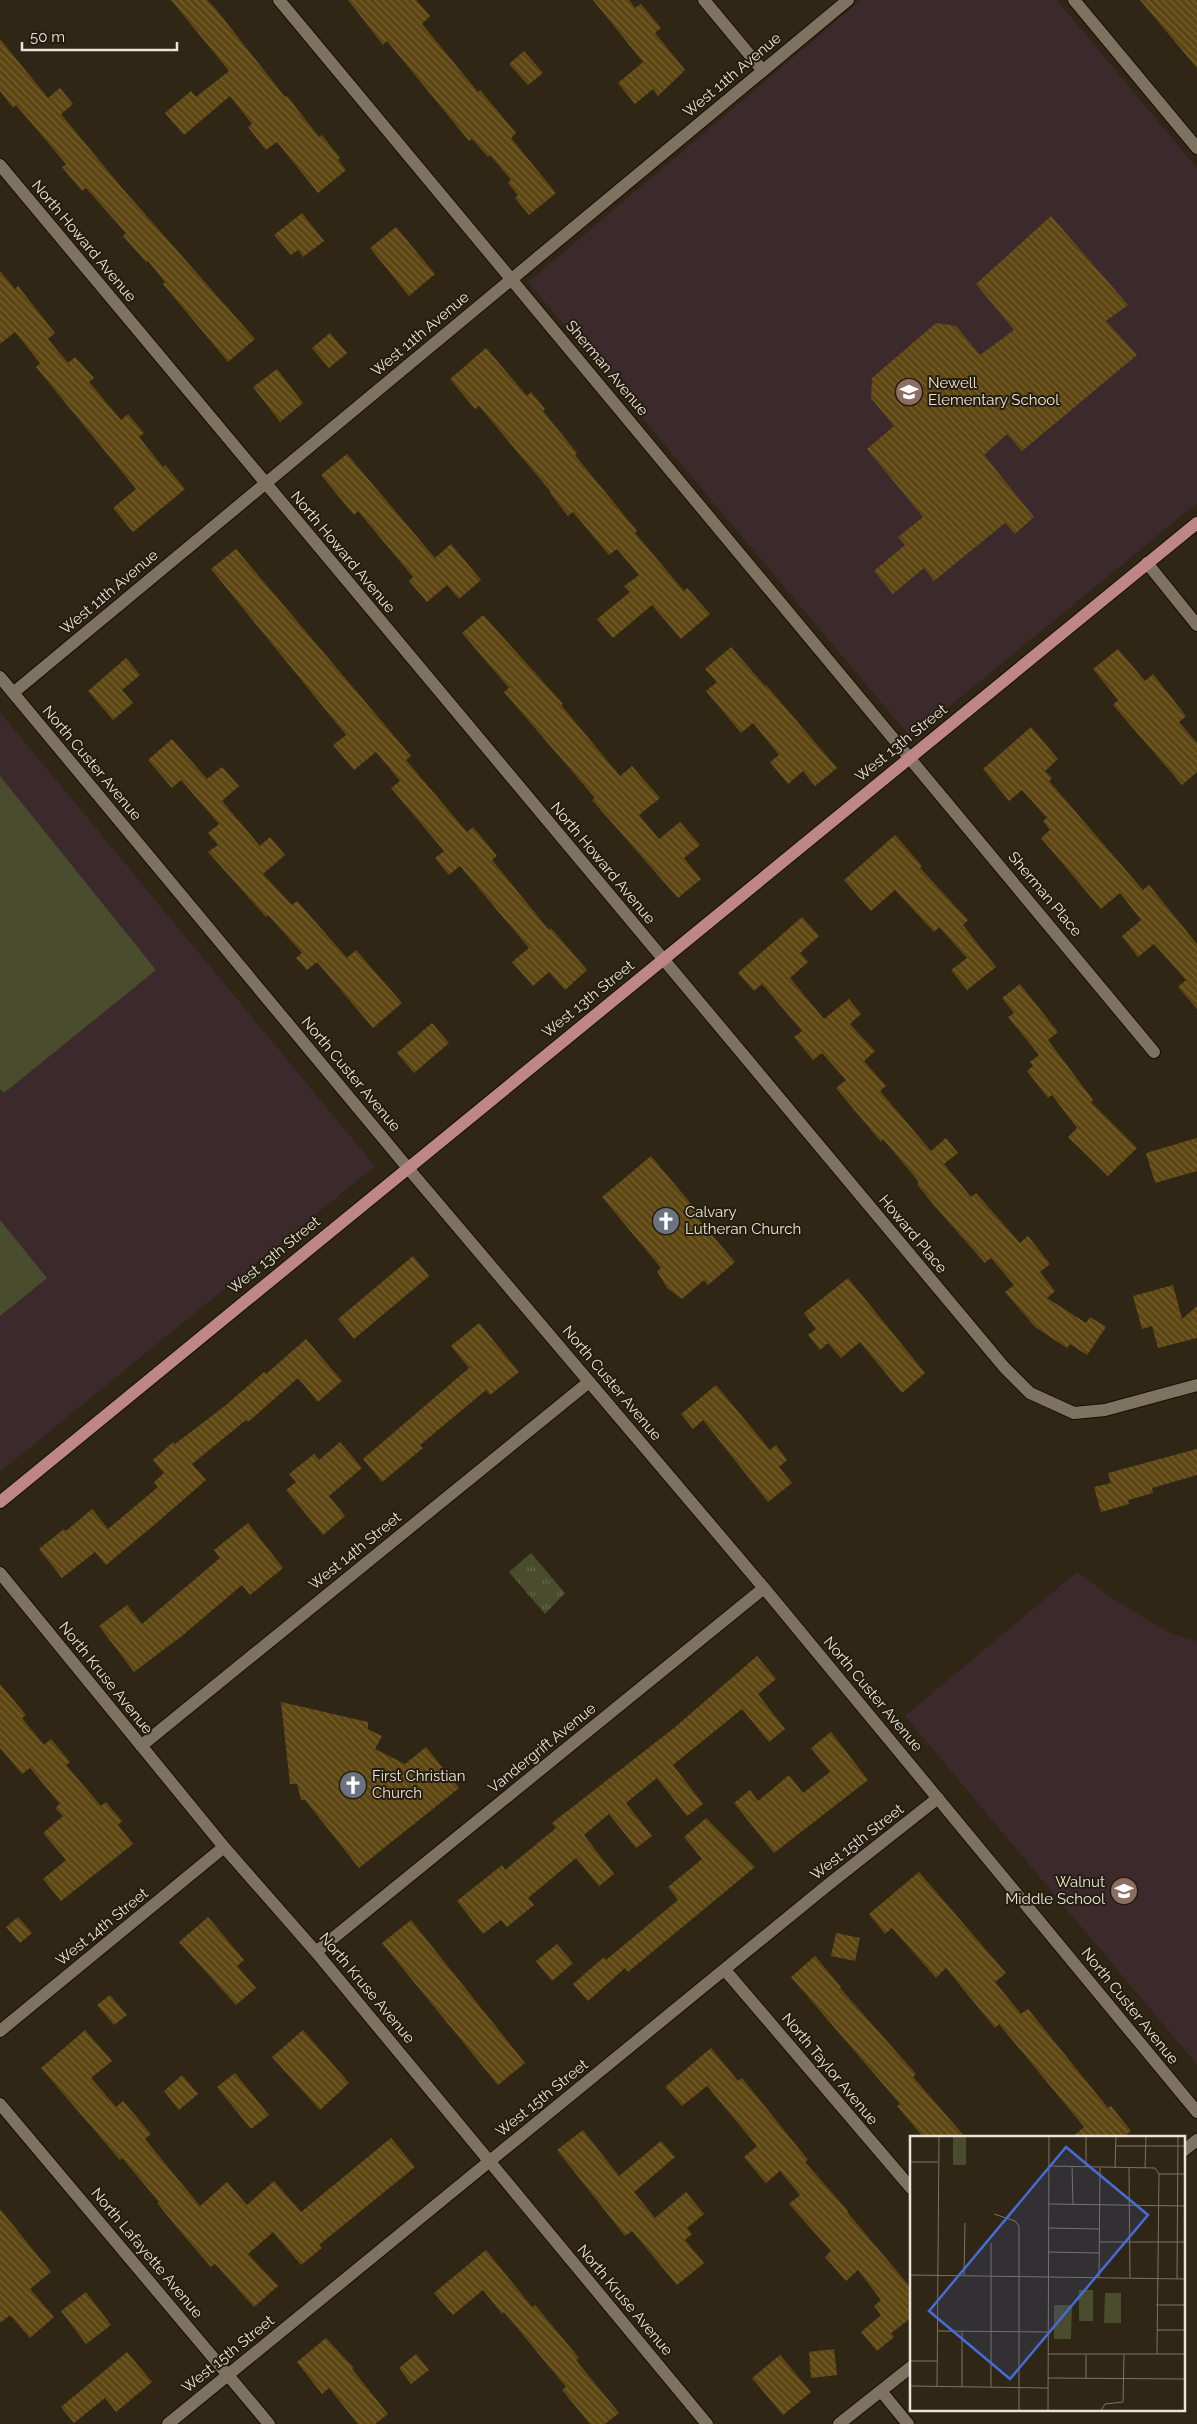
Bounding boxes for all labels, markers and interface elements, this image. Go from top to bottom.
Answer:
scale bar [22,20,178,52]
text: 50 m [30,28,65,46]
street label: West 11th Avenue [679,29,785,121]
street label: North Howard Avenue [28,176,140,306]
street label: West 11th Avenue [367,288,473,380]
street label: Sherman Avenue [562,317,652,419]
place label: Newell Elementary School [928,374,1060,409]
school or university icon: Newell Elementary School [894,377,924,407]
street label: North Howard Avenue [287,487,399,617]
street label: West 11th Avenue [56,546,162,638]
street label: West 13th Street [851,700,951,786]
street label: North Custer Avenue [39,702,145,824]
street label: North Howard Avenue [547,798,659,928]
street label: Sherman Place [1004,848,1086,940]
street label: West 13th Street [538,956,638,1042]
street label: North Custer Avenue [298,1013,404,1135]
street label: Howard Place [875,1191,951,1277]
place label: Calvary Lutheran Church [685,1203,801,1238]
church icon: Calvary Lutheran Church [651,1206,681,1236]
street label: West 13th Street [224,1212,324,1298]
street label: North Custer Avenue [559,1322,665,1444]
street label: West 14th Street [305,1508,405,1594]
street label: North Kruse Avenue [55,1618,157,1738]
street label: North Custer Avenue [820,1633,926,1755]
street label: Vandergrift Avenue [485,1699,600,1797]
place label: First Christian Church [372,1767,466,1802]
church icon: First Christian Church [338,1770,368,1800]
street label: West 15th Street [807,1800,907,1884]
place label: Walnut Middle School [1005,1873,1106,1908]
school or university icon: Walnut Middle School [1109,1876,1139,1906]
street label: West 14th Street [52,1884,152,1970]
street label: North Kruse Avenue [315,1929,419,2047]
street label: North Custer Avenue [1078,1944,1183,2068]
street label: North Taylor Avenue [778,2009,882,2129]
street label: West 15th Street [492,2055,592,2141]
inset map [910,2136,1184,2412]
street label: North Lafayette Avenue [87,2184,207,2322]
street label: North Kruse Avenue [573,2241,677,2359]
street label: West 15th Street [178,2311,278,2397]

